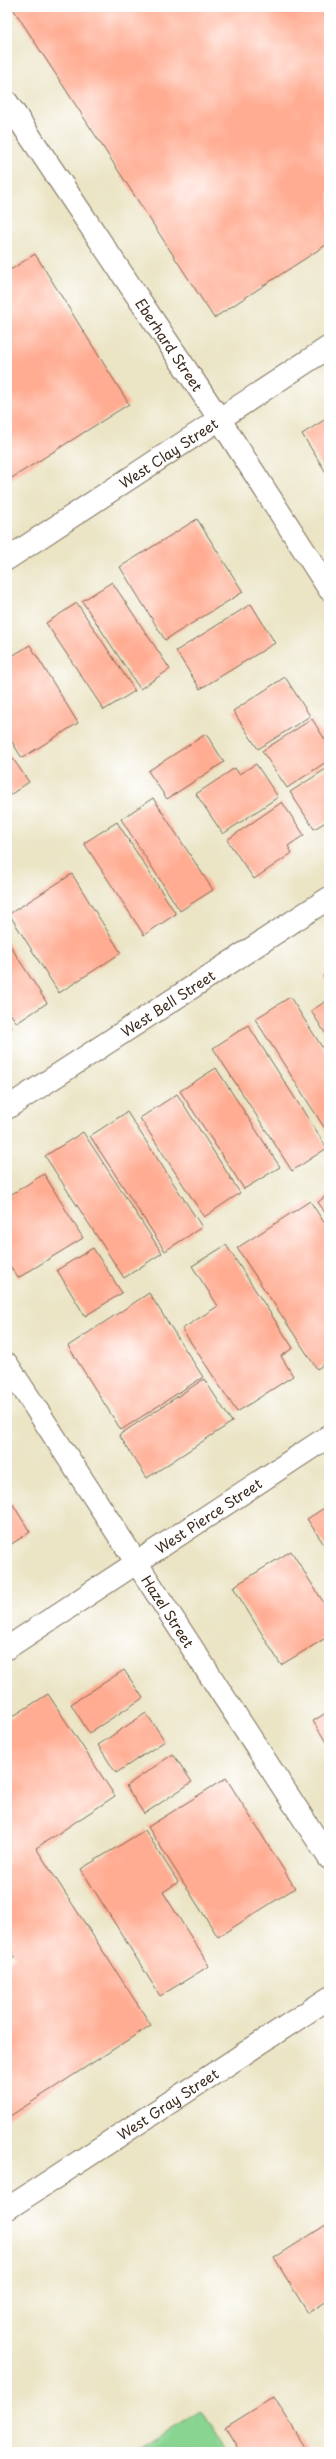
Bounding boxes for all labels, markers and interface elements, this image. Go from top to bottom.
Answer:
street label: Eberhard Street [131,294,208,396]
street label: West Clay Street [115,412,222,493]
street label: West Bell Street [117,964,219,1042]
street label: West Pierce Street [151,1472,266,1558]
street label: Hazel Street [137,1571,200,1652]
street label: West Gray Street [113,2063,223,2145]

